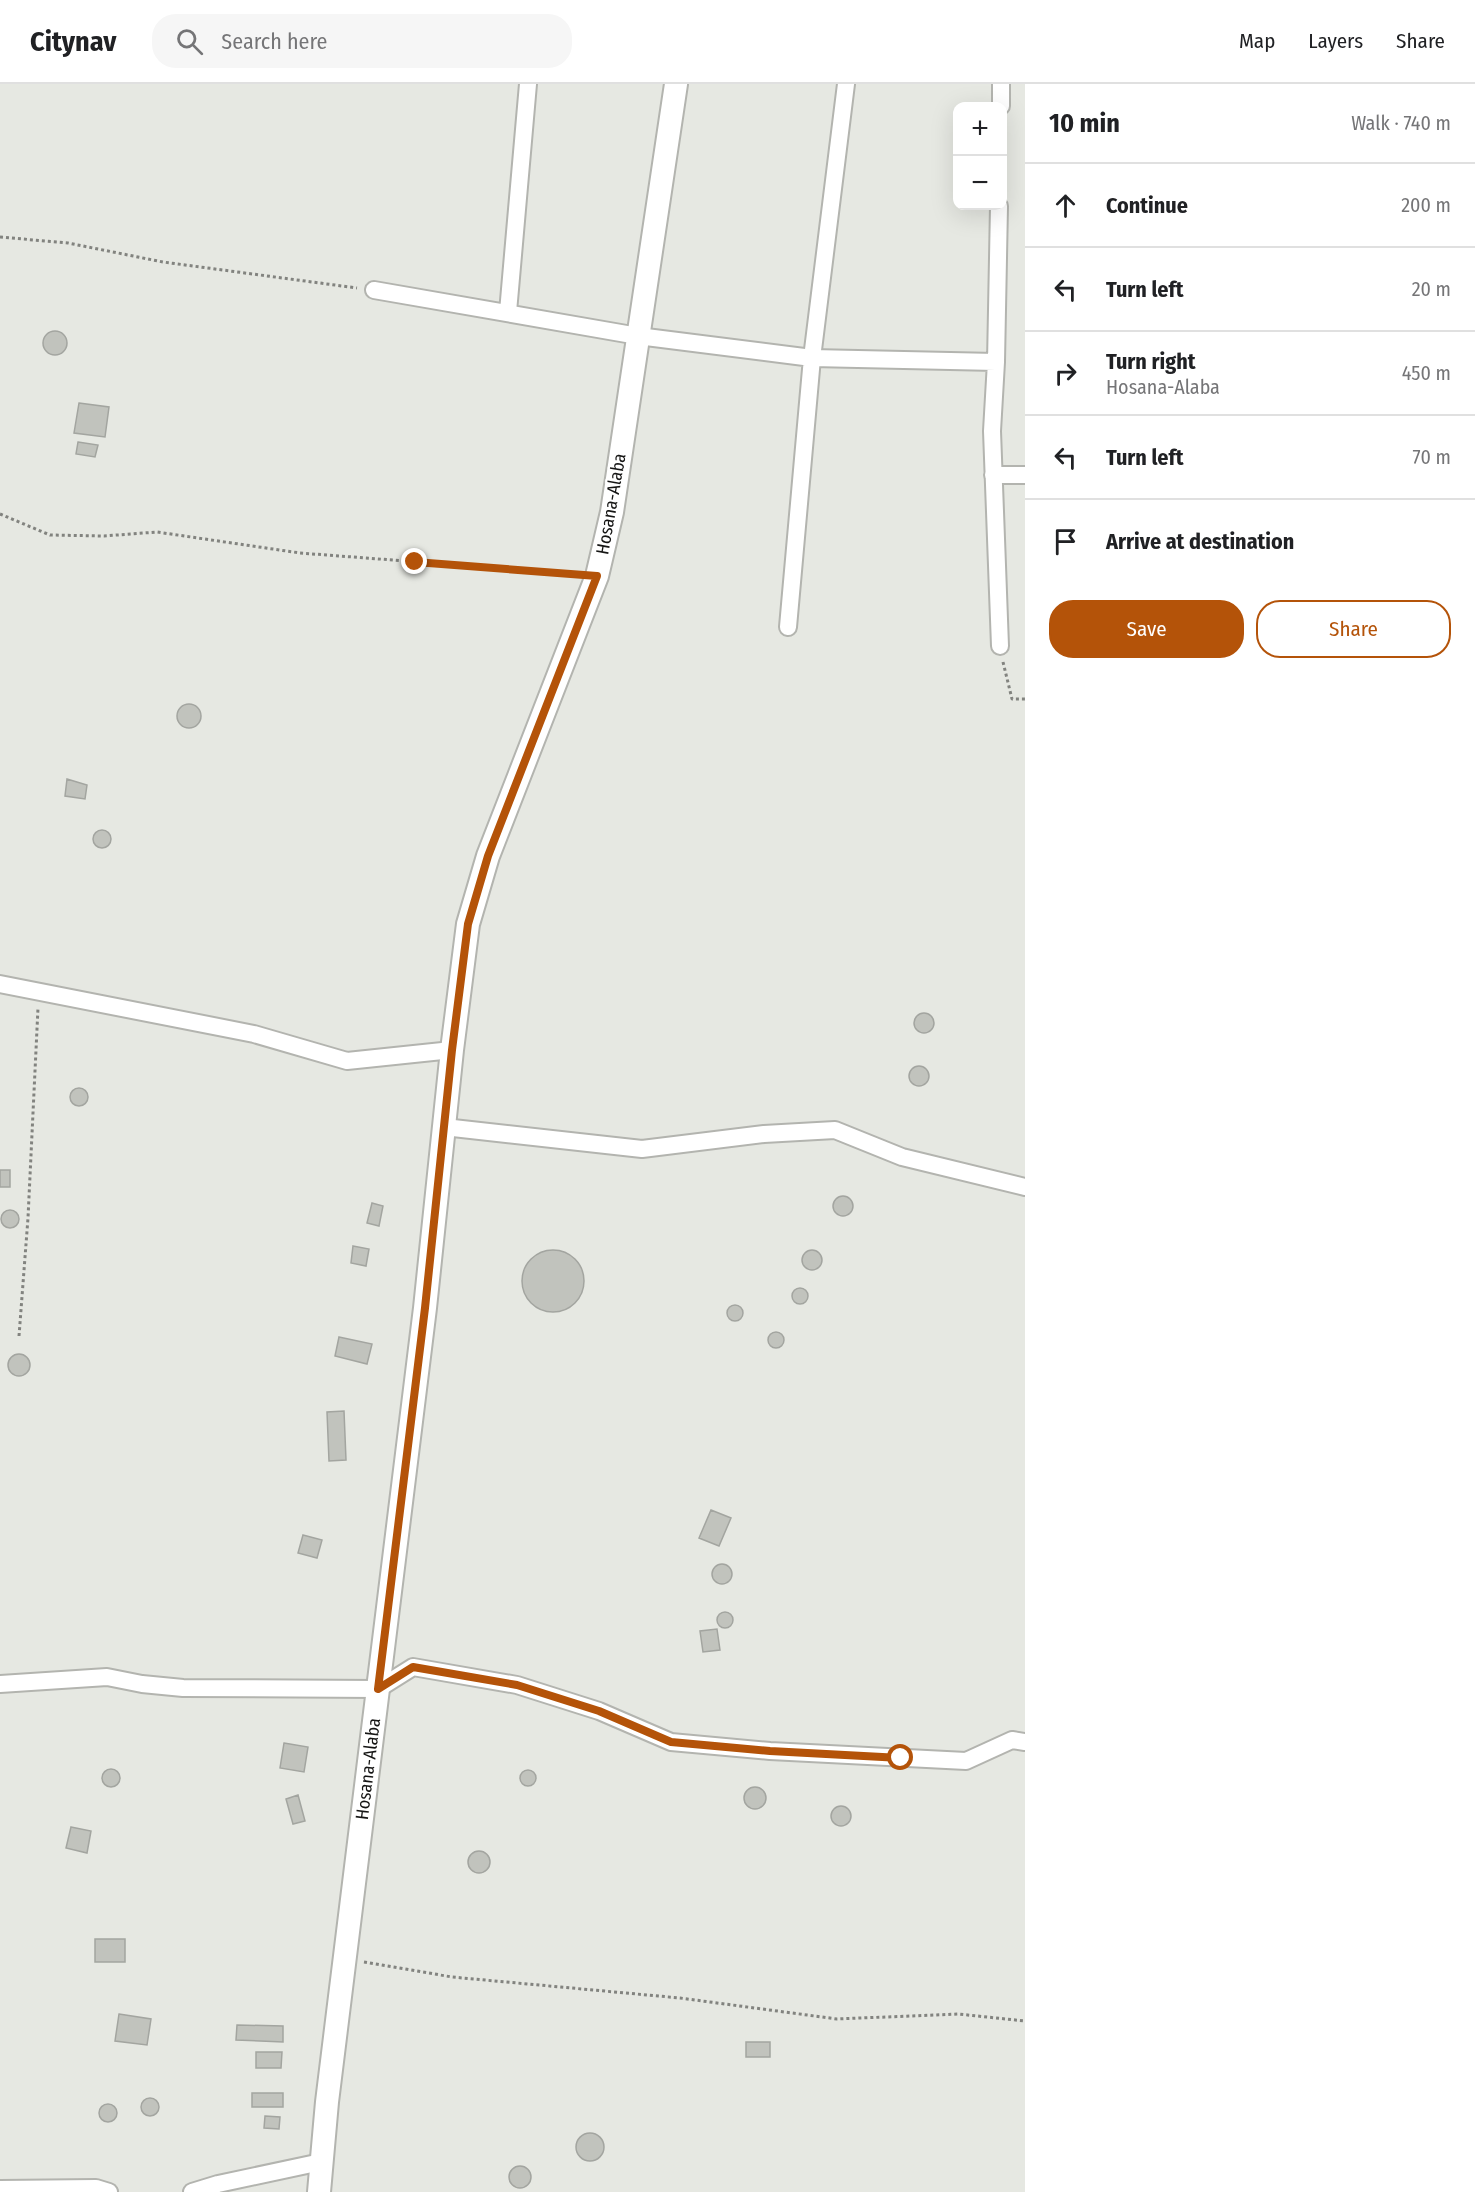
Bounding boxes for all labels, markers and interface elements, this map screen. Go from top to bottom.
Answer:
search box [152,14,572,68]
text: Citynav [30,25,116,58]
icon: search [173,25,206,58]
text: Search here [221,28,327,55]
text: Map [1239,28,1275,54]
text: Layers [1308,28,1363,54]
text: Share [1396,28,1445,54]
map controls [953,102,1007,210]
button: + [953,102,1007,156]
text: 10 min [1049,108,1120,139]
text: Walk · 740 m [1351,111,1451,135]
button: − [953,156,1007,210]
icon: ahead [1049,189,1082,222]
text: Continue [1106,192,1188,219]
text: 200 m [1401,193,1451,217]
icon: left [1049,273,1082,306]
text: Turn left [1106,276,1184,303]
text: 20 m [1412,277,1451,301]
text: Turn right [1106,348,1195,375]
icon: right [1049,357,1082,390]
text: 450 m [1402,361,1451,385]
text: Hosana-Alaba [1106,375,1220,399]
icon: left [1049,441,1082,474]
text: Turn left [1106,444,1184,471]
text: 70 m [1413,445,1451,469]
street label: Hosana-Alaba [591,451,631,556]
icon: arrive [1049,525,1082,558]
text: Arrive at destination [1106,528,1294,555]
route end [401,548,427,574]
button: Save [1049,600,1244,658]
button: Share [1256,600,1451,658]
street label: Hosana-Alaba [351,1717,385,1821]
route start [887,1744,913,1770]

